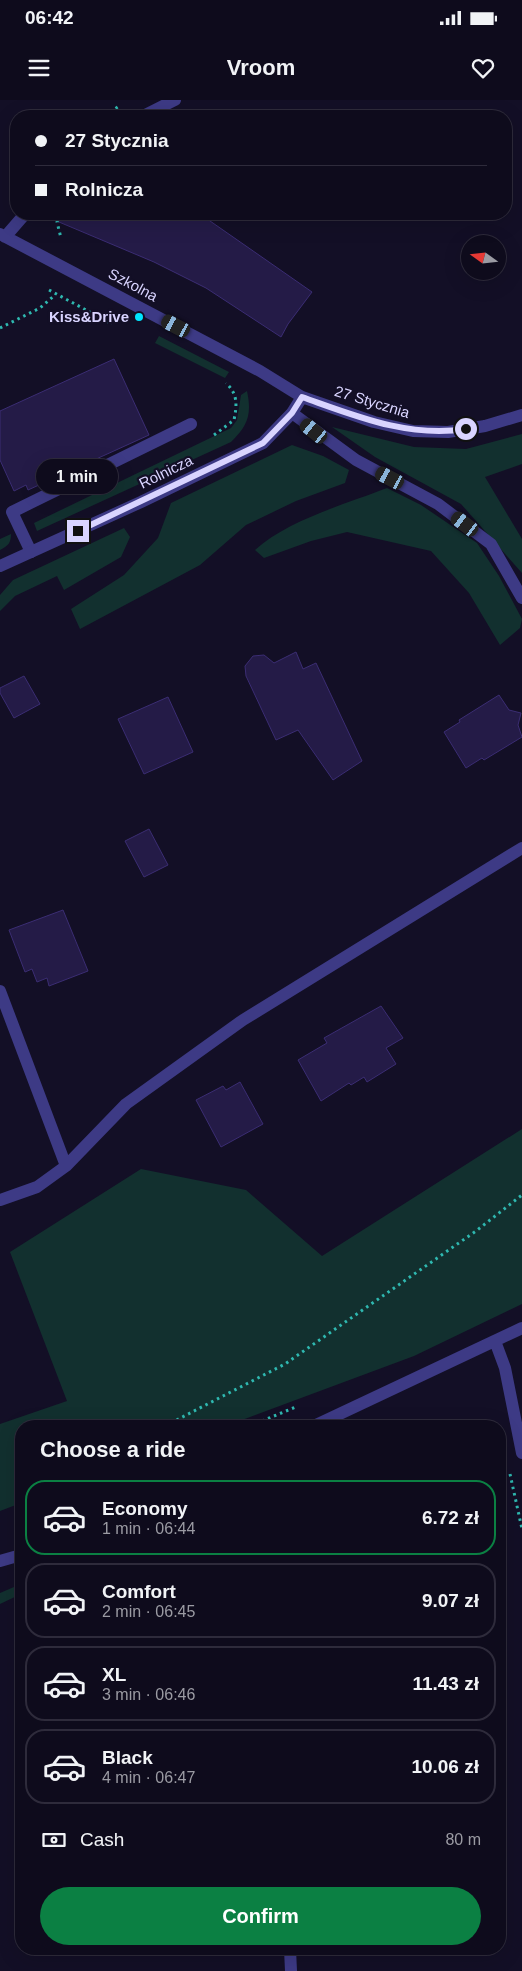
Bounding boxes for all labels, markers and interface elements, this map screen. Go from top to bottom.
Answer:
text: 06:42 [25,7,74,28]
icon: menu [25,54,53,82]
icon: heart [469,54,497,82]
text: Vroom [227,55,295,80]
text: 27 Stycznia [65,130,169,151]
text: Rolnicza [65,179,143,200]
north arrow [461,235,506,280]
map controls [461,235,506,280]
street label: Szkolna [106,265,161,305]
place label: Kiss&Drive [49,308,129,325]
marker: Kiss&Drive [133,311,145,323]
car [159,312,192,340]
street label: 27 Stycznia [333,382,412,421]
car [297,416,330,446]
route start [455,418,477,440]
street label: Rolnicza [136,451,196,492]
callout: 1 min [37,458,119,494]
car [373,464,406,492]
text: 1 min [56,468,98,485]
car [448,509,481,539]
route end [67,520,89,542]
text: Choose a ride [40,1437,185,1462]
icon: car [42,1495,87,1540]
text: Economy [102,1498,188,1519]
text: 6.72 zł [422,1507,479,1528]
text: 1 min · 06:44 [102,1520,195,1537]
icon: car [42,1578,87,1623]
text: Comfort [102,1581,176,1602]
text: 9.07 zł [422,1590,479,1611]
text: 2 min · 06:45 [102,1603,195,1620]
icon: car [42,1661,87,1706]
text: XL [102,1664,126,1685]
text: 11.43 zł [412,1673,479,1694]
text: 3 min · 06:46 [102,1686,195,1703]
icon: car [42,1744,87,1789]
text: Black [102,1747,153,1768]
text: 10.06 zł [411,1756,479,1777]
text: 4 min · 06:47 [102,1769,195,1786]
icon: cash [40,1826,68,1854]
text: Cash [80,1829,124,1850]
text: 80 m [445,1831,481,1848]
button: Confirm [40,1887,481,1945]

